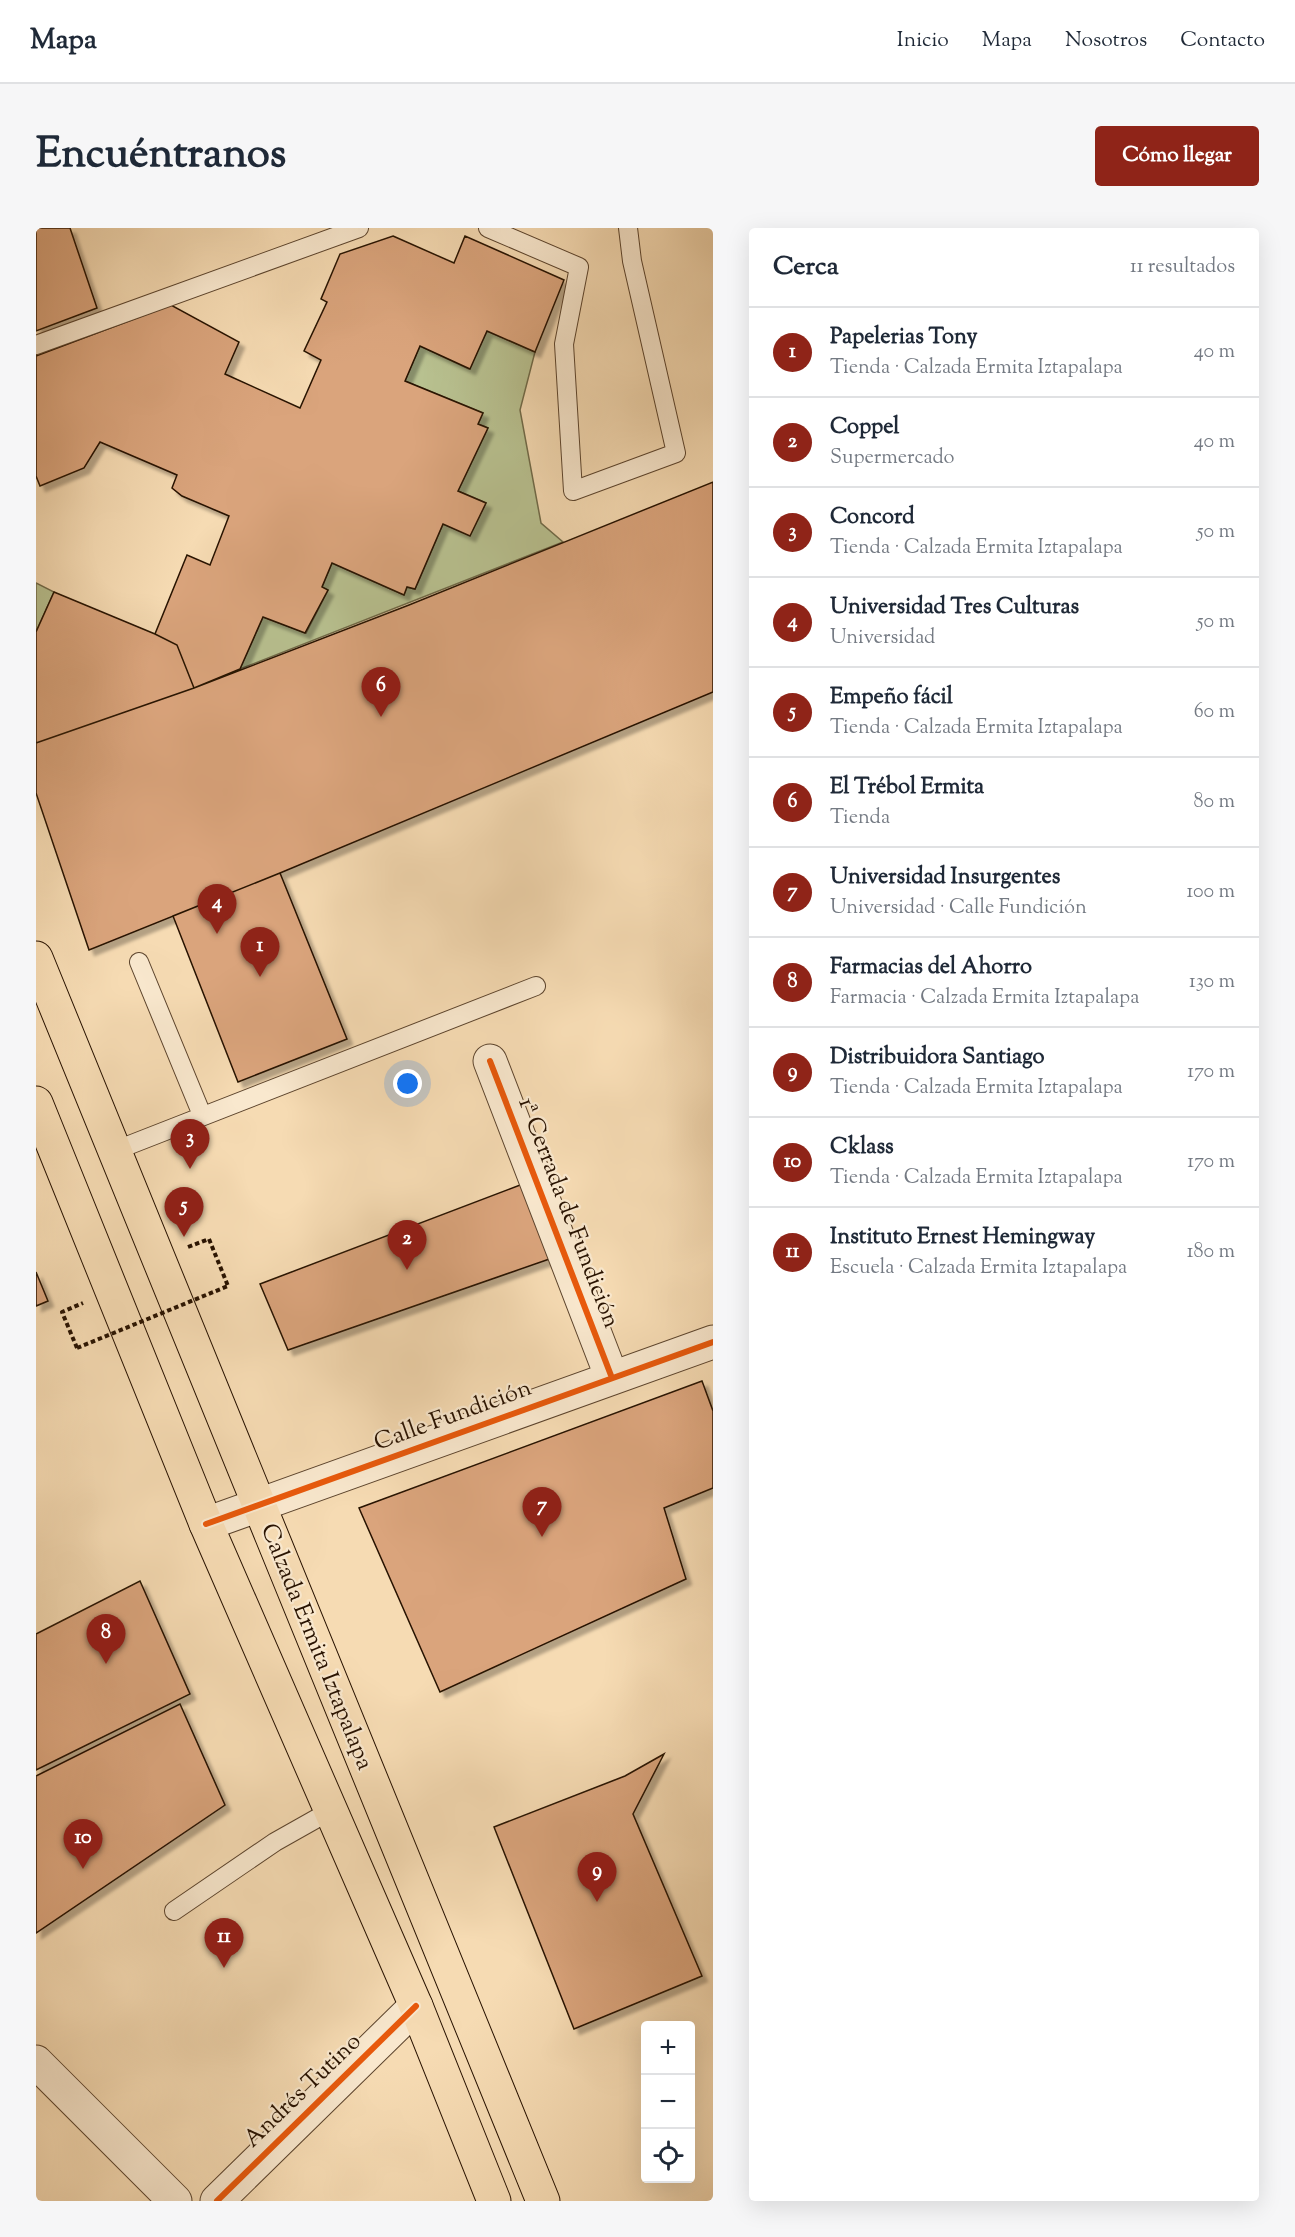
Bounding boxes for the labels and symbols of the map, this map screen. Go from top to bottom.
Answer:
pin: 6 [362,668,400,717]
pin: 4 [198,884,237,934]
pin: 1 [240,928,280,977]
your location [393,1069,422,1098]
street label: 1ª Cerrada de Fundición [508,1093,628,1333]
pin: 3 [170,1120,210,1169]
pin: 5 [164,1188,204,1237]
pin: 2 [388,1220,427,1270]
street label: Calle Fundición [369,1372,537,1460]
pin: 7 [522,1488,562,1537]
street label: Calzada Ermita Iztapalapa [251,1519,381,1775]
pin: 8 [86,1614,126,1664]
pin: 10 [64,1820,102,1869]
pin: 9 [578,1852,616,1902]
pin: 11 [204,1918,243,1968]
street label: Andrés Tutino [236,2026,370,2156]

